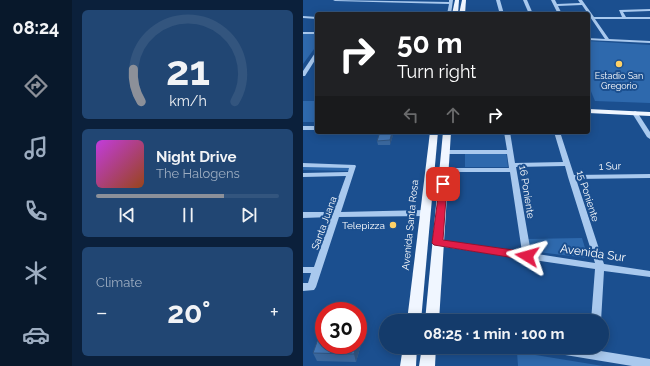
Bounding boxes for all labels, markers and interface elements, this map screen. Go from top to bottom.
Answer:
text: 08:24 [13,17,59,38]
text: 50 m [397,27,463,60]
icon: right [331,28,383,80]
text: 21 [165,46,210,95]
marker: Estadio San Gregorio [614,59,624,69]
text: Turn right [397,61,476,82]
place label: Estadio San Gregorio [595,71,643,91]
icon: directions [22,72,50,100]
text: km/h [169,93,206,109]
icon: left [400,104,422,126]
icon: ahead [442,104,464,126]
icon: right [484,104,506,126]
icon: music [22,134,50,162]
text: Night Drive [156,148,236,166]
street label: 1 Sur [599,160,622,172]
street label: 16 Poniente [517,165,537,220]
text: The Halogens [156,166,240,181]
pin [426,167,460,201]
street label: 15 Poniente [575,169,601,223]
icon: arrive [432,173,454,195]
street label: Avenida Santa Rosa [400,179,420,271]
street label: Santa Juana [309,195,339,251]
icon: phone [22,197,50,225]
icon: previous [116,204,138,226]
icon: pause [177,204,199,226]
icon: next [238,204,260,226]
place label: Telepizza [342,220,385,231]
marker: Telepizza [388,220,398,230]
position arrow [506,235,548,277]
street label: Avenida Sur [559,241,628,265]
icon: climate [22,259,50,287]
text: Climate [96,275,142,290]
text: 20° [167,295,211,330]
text: − [96,299,108,325]
text: + [270,299,279,325]
speed limit sign: 30 [315,302,367,354]
icon: car [22,321,50,349]
text: 08:25 · 1 min · 100 m [423,325,565,343]

